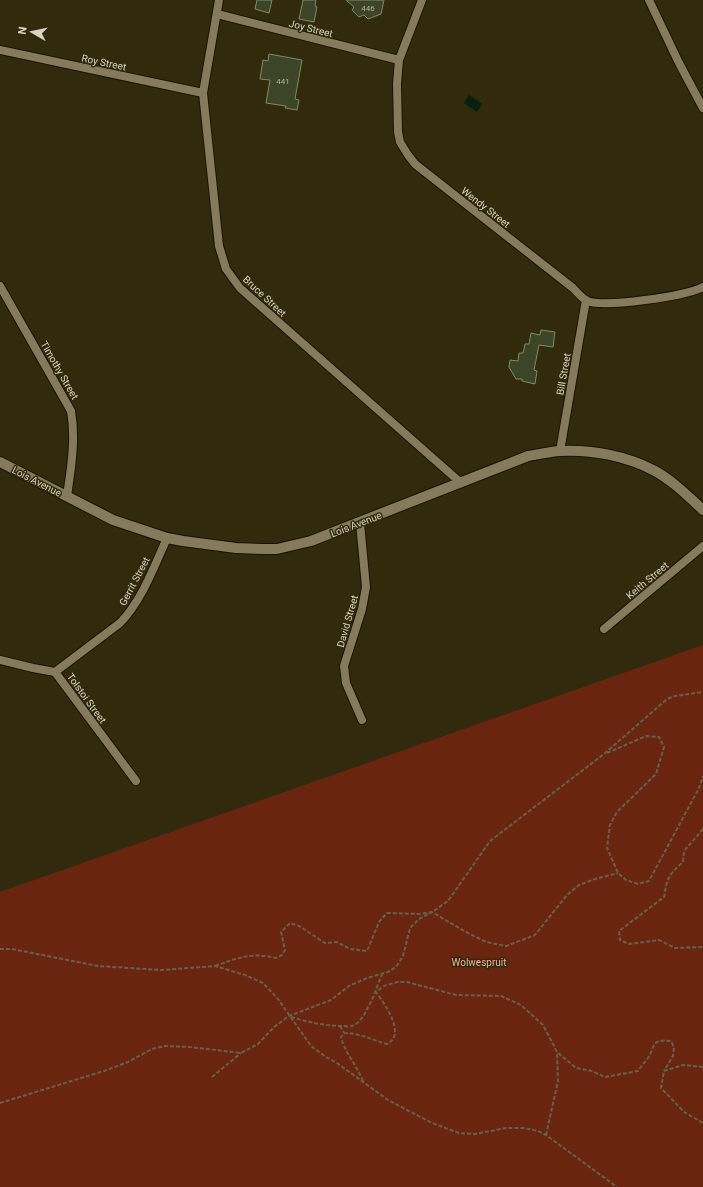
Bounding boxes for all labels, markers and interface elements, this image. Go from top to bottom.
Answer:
house number: 446 [361,4,375,13]
north arrow [12,12,52,52]
street label: Joy Street [288,18,334,39]
text: N [16,25,30,35]
street label: Roy Street [81,52,127,73]
house number: 441 [276,77,290,86]
street label: Wendy Street [459,185,512,230]
street label: Bruce Street [241,274,288,319]
street label: Timothy Street [38,339,81,401]
street label: Bill Street [554,352,573,396]
street label: Lois Avenue [10,464,63,499]
street label: Lois Avenue [329,510,383,539]
street label: Gerrit Street [117,555,152,607]
street label: Keith Street [624,560,671,601]
street label: David Street [335,594,360,648]
street label: Tolstoi Street [65,671,108,725]
park label: Wolwespruit [451,957,507,968]

